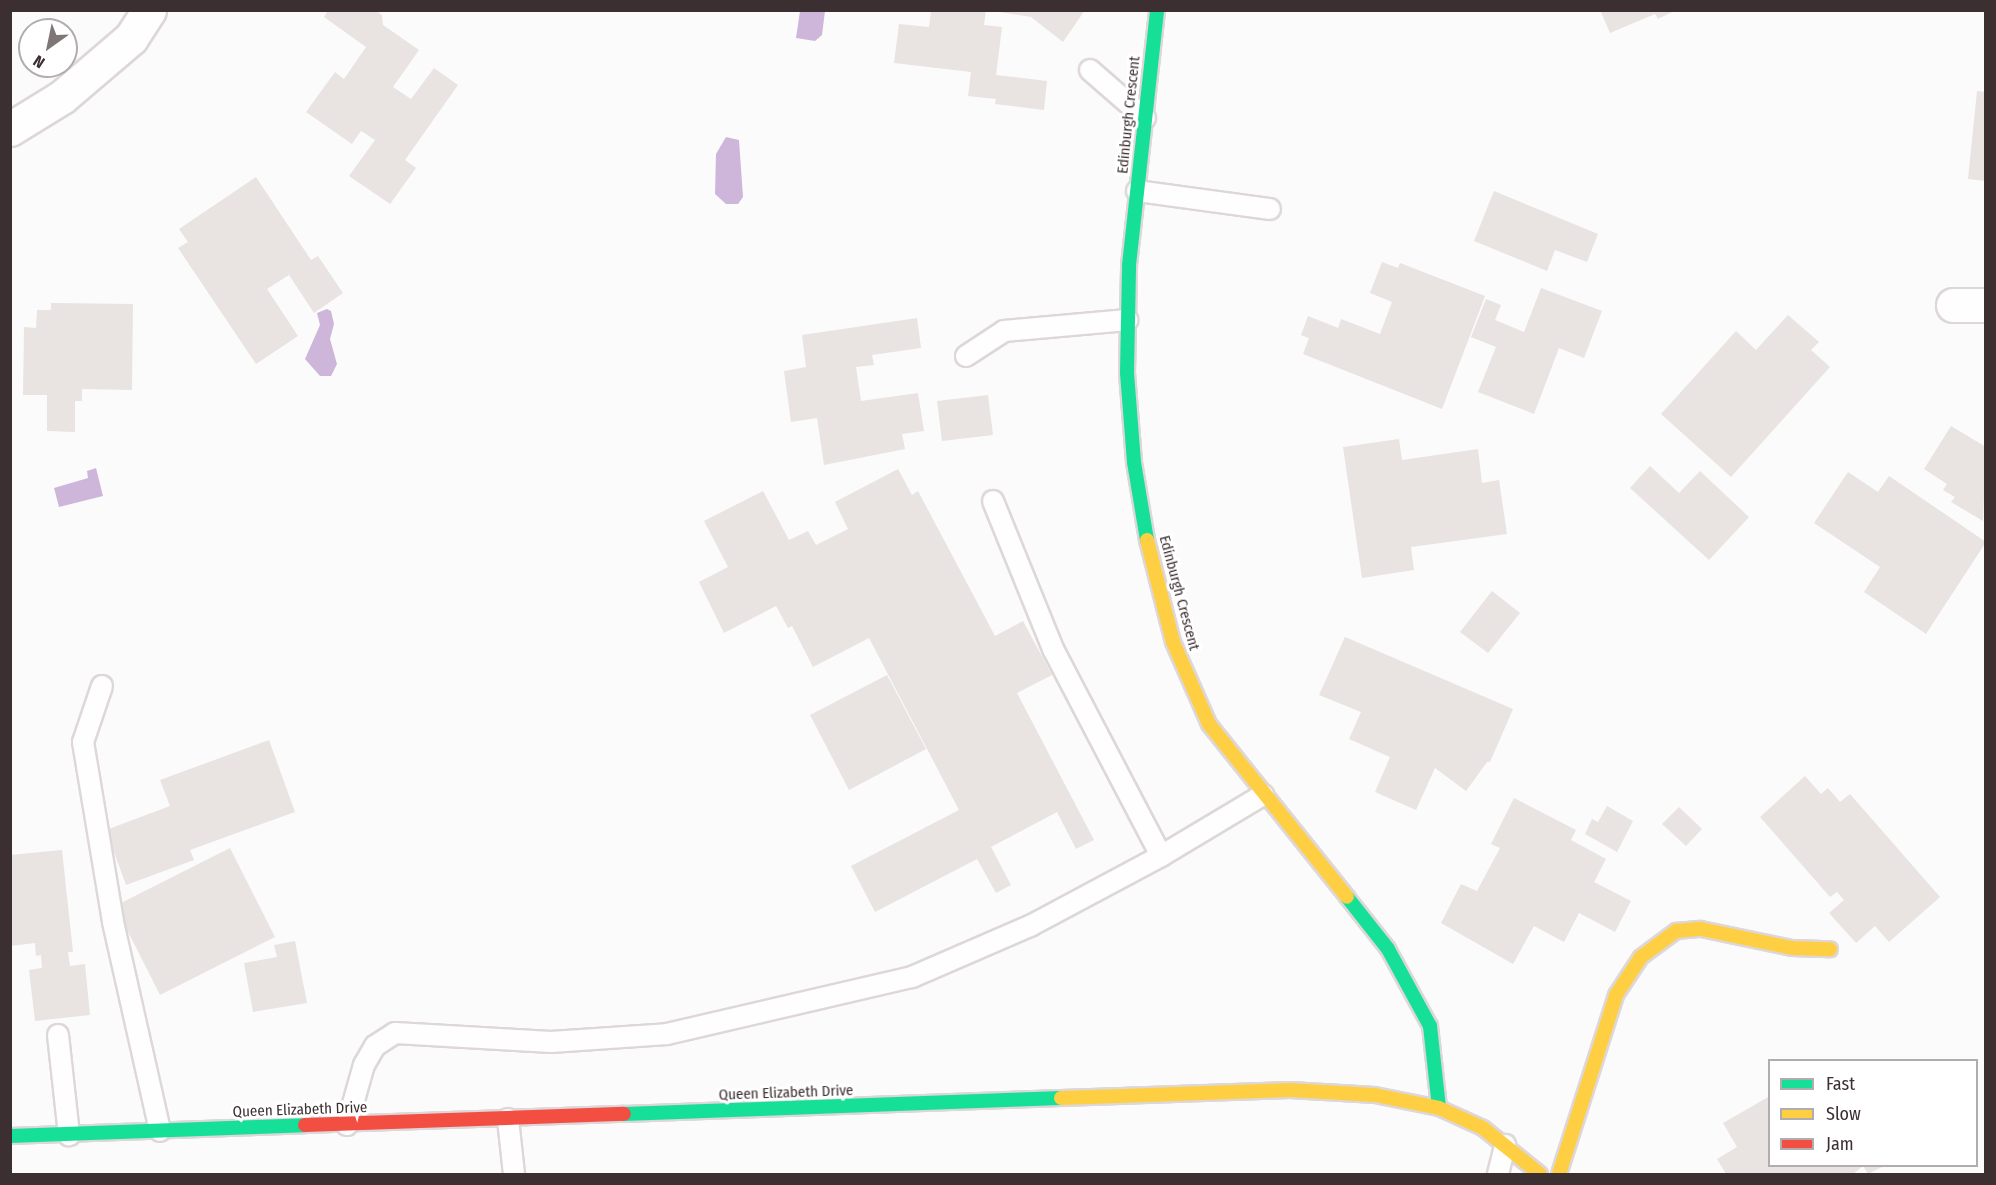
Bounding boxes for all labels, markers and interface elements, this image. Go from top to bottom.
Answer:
north arrow [18,18,78,78]
text: N [30,51,48,72]
street label: Edinburgh Crescent [1114,55,1144,175]
street label: Edinburgh Crescent [1155,534,1203,652]
legend [1768,1059,1978,1167]
text: Fast [1826,1073,1855,1095]
street label: Queen Elizabeth Drive [718,1082,854,1104]
street label: Queen Elizabeth Drive [232,1099,368,1121]
text: Slow [1826,1103,1861,1125]
text: Jam [1826,1133,1854,1155]

